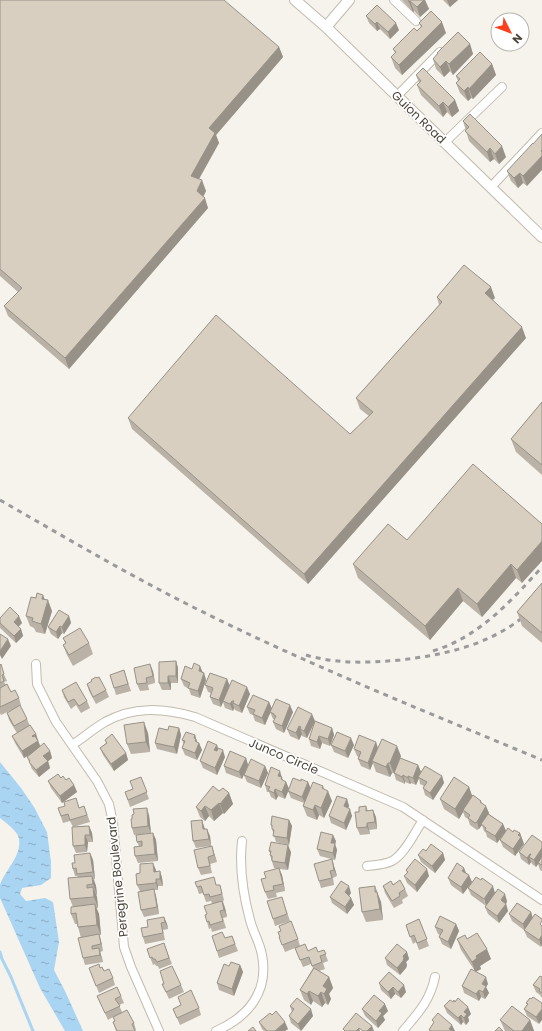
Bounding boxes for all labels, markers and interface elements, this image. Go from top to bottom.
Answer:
north arrow [490,12,530,52]
text: N [509,30,526,47]
street label: Guion Road [388,87,450,147]
street label: Junco Circle [246,734,322,778]
street label: Peregrine Boulevard [102,816,132,938]

